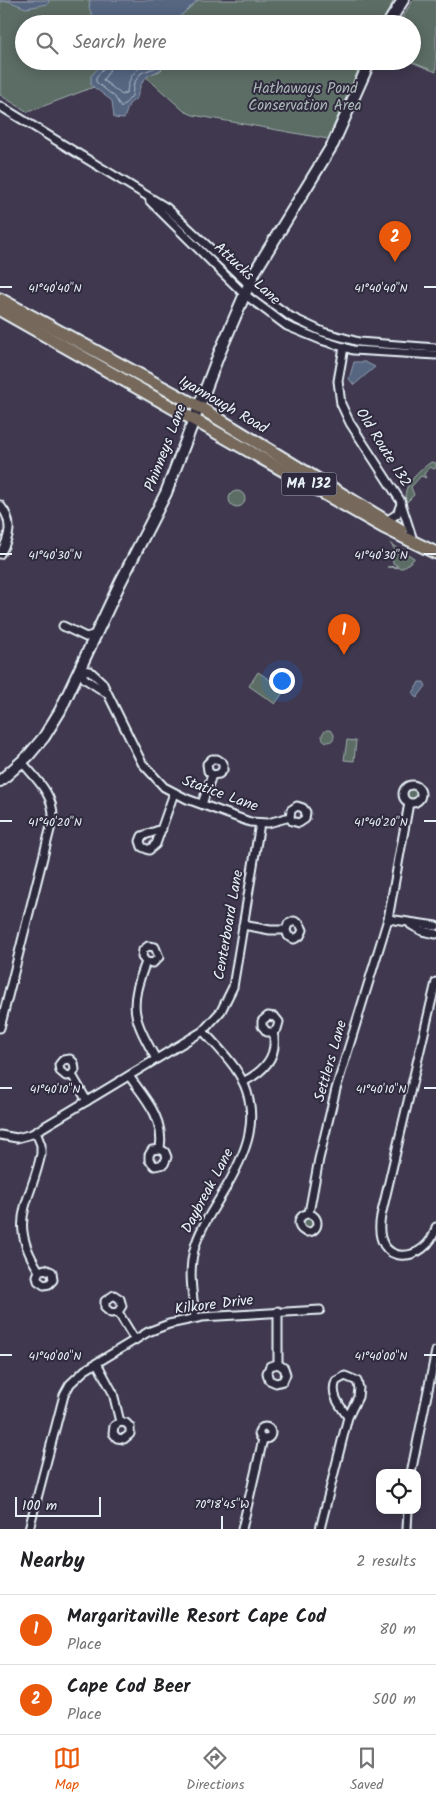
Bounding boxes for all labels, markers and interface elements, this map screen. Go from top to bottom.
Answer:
search box [15,15,421,70]
text: Search here [73,28,167,58]
icon: search [33,29,61,57]
park label: Hathaways Pond Conservation Area [248,77,362,118]
pin: 2 [379,221,411,262]
street label: Attucks Lane [208,237,286,312]
text: 41°40'40"N [28,279,82,298]
text: 41°40'40"N [354,279,408,298]
street label: Iyannough Road [174,370,273,441]
street label: Phinneys Lane [138,401,194,495]
street label: Old Route 132 [349,404,417,492]
road number: MA 132 [282,472,336,496]
text: 41°40'30"N [28,546,82,565]
text: 41°40'30"N [354,546,408,565]
pin: 1 [328,614,360,655]
your location [269,668,295,694]
street label: Statice Lane [178,769,262,819]
text: 41°40'20"N [28,813,82,832]
text: 41°40'20"N [354,813,408,832]
street label: Centerboard Lane [208,868,251,982]
street label: Settlers Lane [308,1017,354,1105]
text: 41°40'10"N [30,1080,80,1099]
text: 41°40'10"N [356,1080,406,1099]
street label: Daybreak Lane [175,1144,241,1238]
street label: Kilkore Drive [173,1288,255,1322]
text: 41°40'00"N [29,1347,81,1366]
text: 41°40'00"N [355,1347,407,1366]
map controls [376,1469,421,1514]
button: locate [376,1469,421,1514]
scale bar [15,1494,101,1517]
text: 100 m [22,1495,57,1517]
text: 70°18'45"W [195,1495,249,1514]
text: Nearby [20,1545,85,1578]
text: 2 results [356,1549,416,1574]
text: Margaritaville Resort Cape Cod [67,1602,326,1632]
text: 1 [34,1617,38,1642]
text: 80 m [379,1617,416,1642]
text: Place [67,1632,101,1657]
text: Cape Cod Beer [67,1672,190,1702]
text: 2 [31,1687,41,1712]
text: 500 m [372,1687,416,1712]
text: Place [67,1702,101,1727]
tab: Map [53,1744,81,1796]
tab: Directions [186,1744,244,1796]
tab: Saved [350,1744,383,1796]

